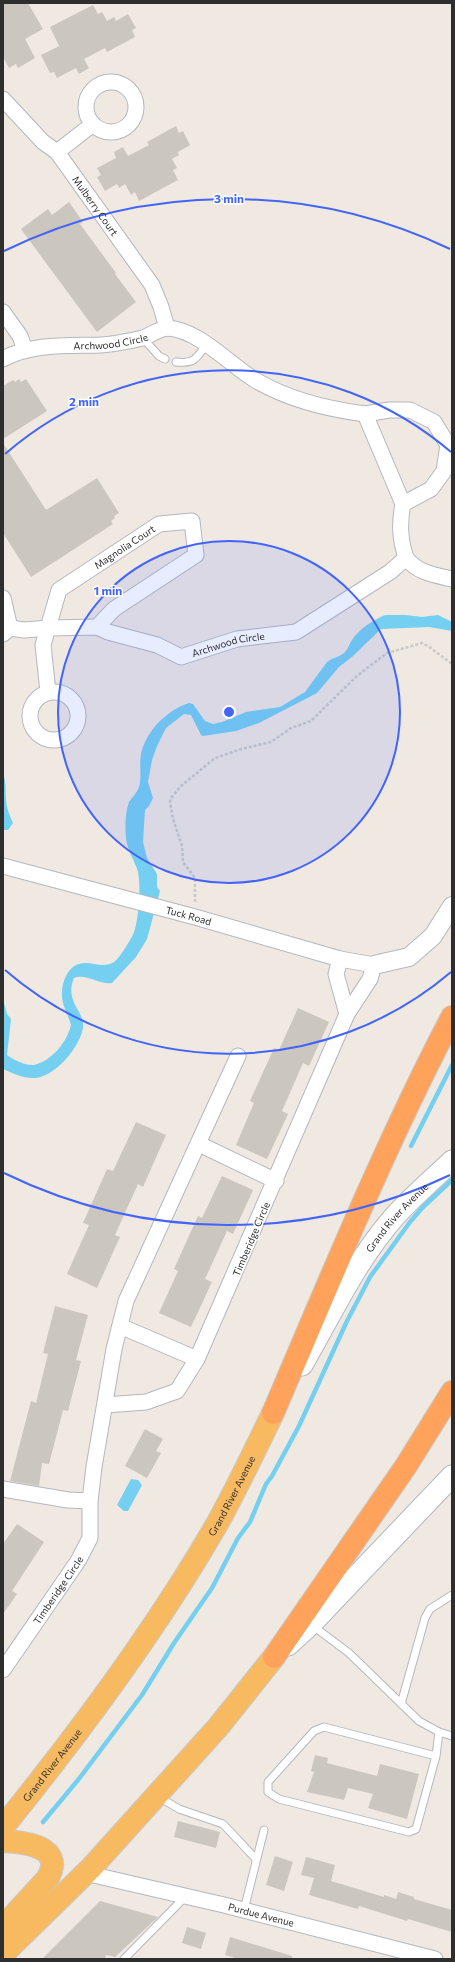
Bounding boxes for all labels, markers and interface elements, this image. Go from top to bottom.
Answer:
street label: Mulberry Court [70,174,121,238]
text: 3 min [214,191,244,205]
street label: Archwood Circle [74,331,150,351]
text: 2 min [69,394,99,408]
street label: Magnolia Court [92,522,157,571]
text: 1 min [94,583,122,597]
street label: Archwood Circle [190,630,265,659]
centre of rings [222,705,236,719]
street label: Tuck Road [164,903,213,927]
street label: Grand River Avenue [363,1180,431,1255]
street label: Timberidge Circle [230,1200,272,1278]
street label: Grand River Avenue [205,1454,257,1538]
street label: Timberidge Circle [30,1554,85,1626]
street label: Grand River Avenue [20,1726,84,1804]
street label: Purdue Avenue [227,1900,295,1929]

